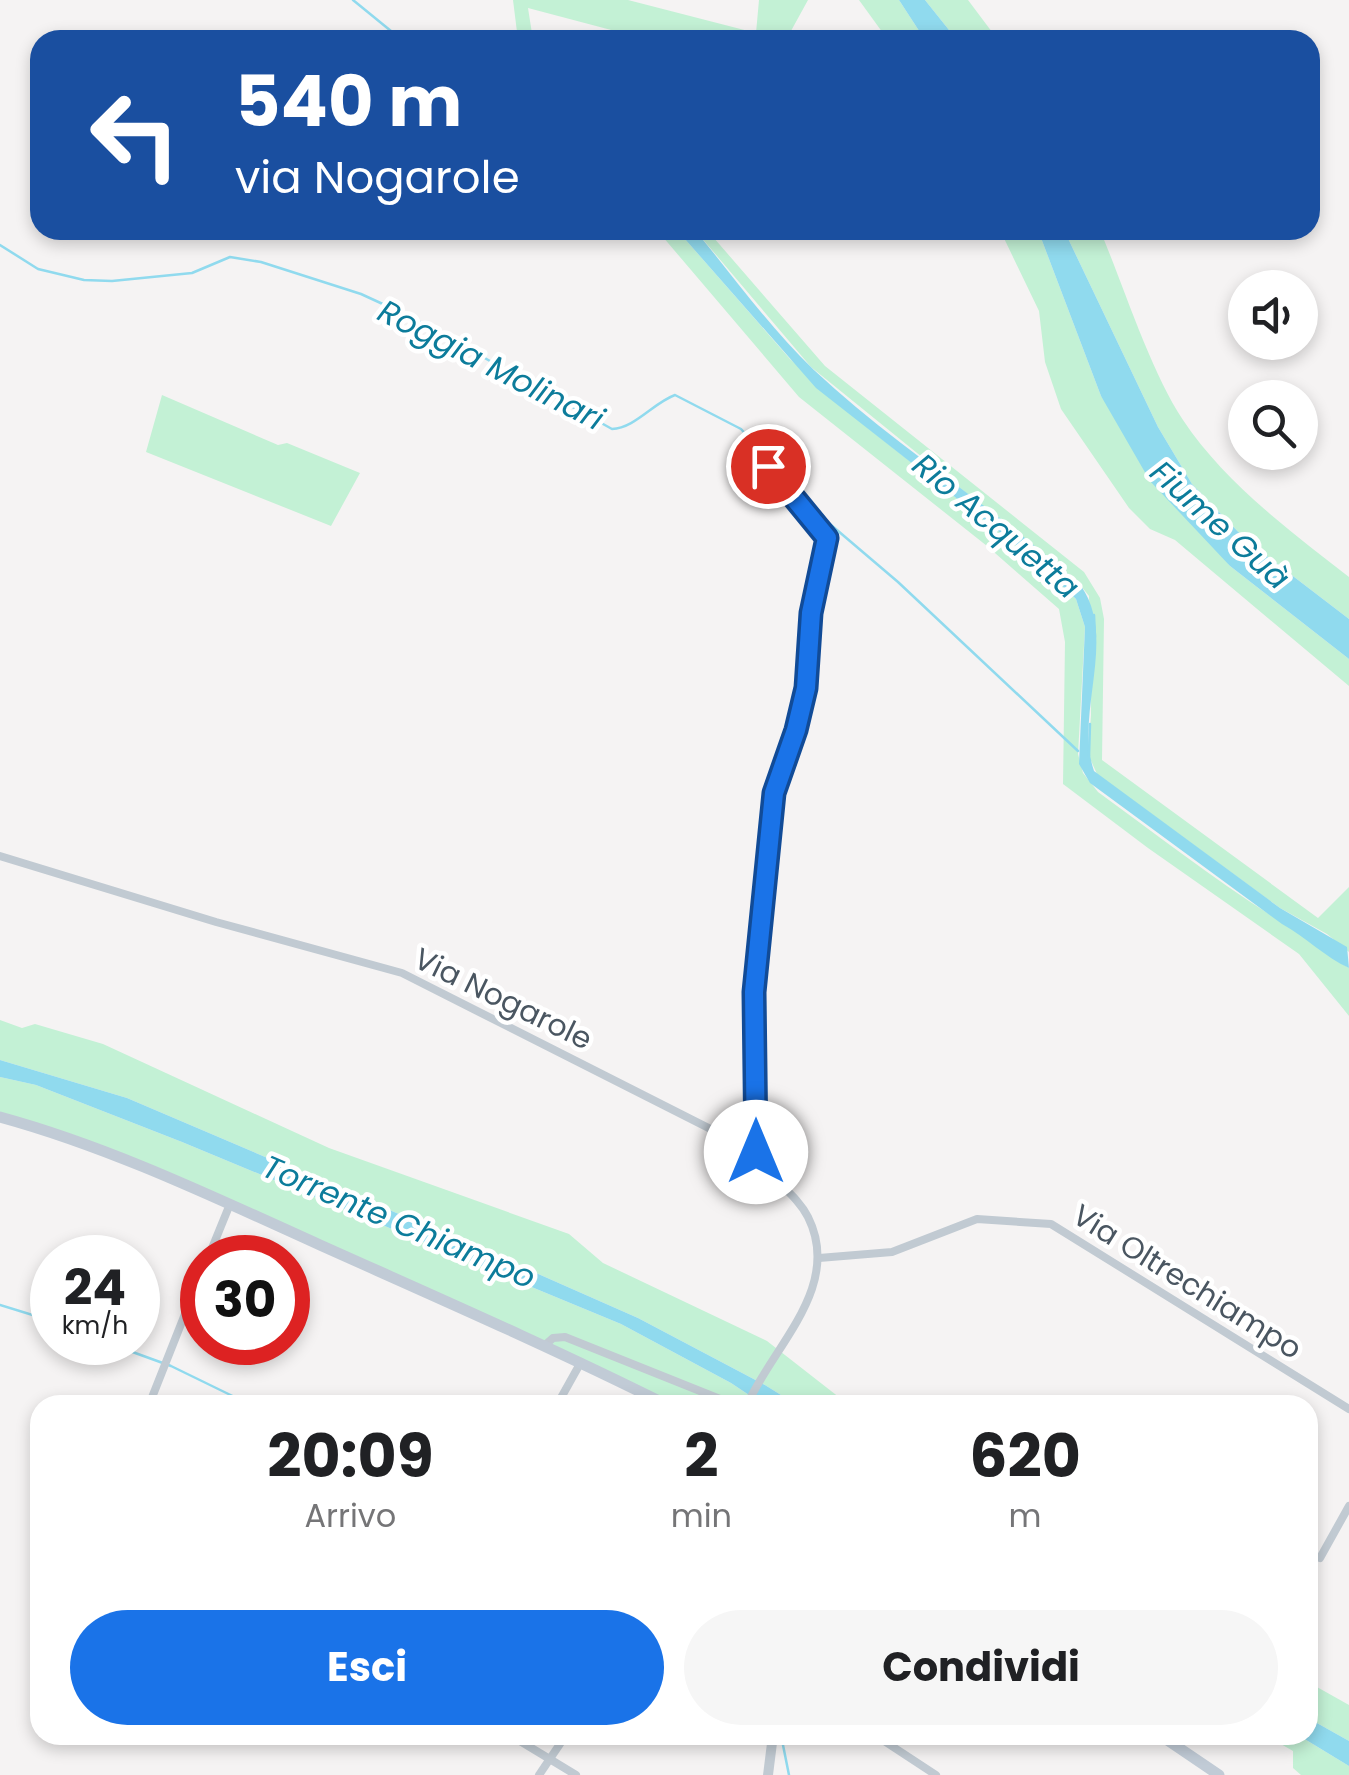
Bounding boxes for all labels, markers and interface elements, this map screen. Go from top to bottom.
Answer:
text: 540 m [235,52,463,151]
icon: left [70,70,200,200]
text: via Nogarole [235,146,520,209]
map controls [1228,270,1318,470]
button: sound [1228,270,1318,360]
water label: Roggia Molinari [371,288,613,441]
button: search [1228,380,1318,470]
pin [726,424,811,509]
icon: arrive [741,439,796,494]
water label: Rio Acquetta [903,442,1089,609]
water label: Fiume Guà [1141,450,1300,600]
street label: Via Nogarole [407,937,599,1060]
position arrow [704,1100,808,1204]
water label: Torrente Chiampo [256,1144,543,1299]
street label: Via Oltrechiampo [1064,1194,1310,1370]
speed limit sign: 30 [180,1235,310,1365]
text: 24 [64,1252,126,1323]
text: km/h [62,1308,128,1343]
text: 20:09 [267,1414,434,1498]
text: 2 [684,1414,719,1498]
text: 620 [969,1414,1081,1498]
text: Arrivo [305,1493,396,1538]
text: min [671,1493,732,1538]
text: m [1009,1493,1042,1538]
button: Esci [70,1610,664,1725]
button: Condividi [684,1610,1278,1725]

